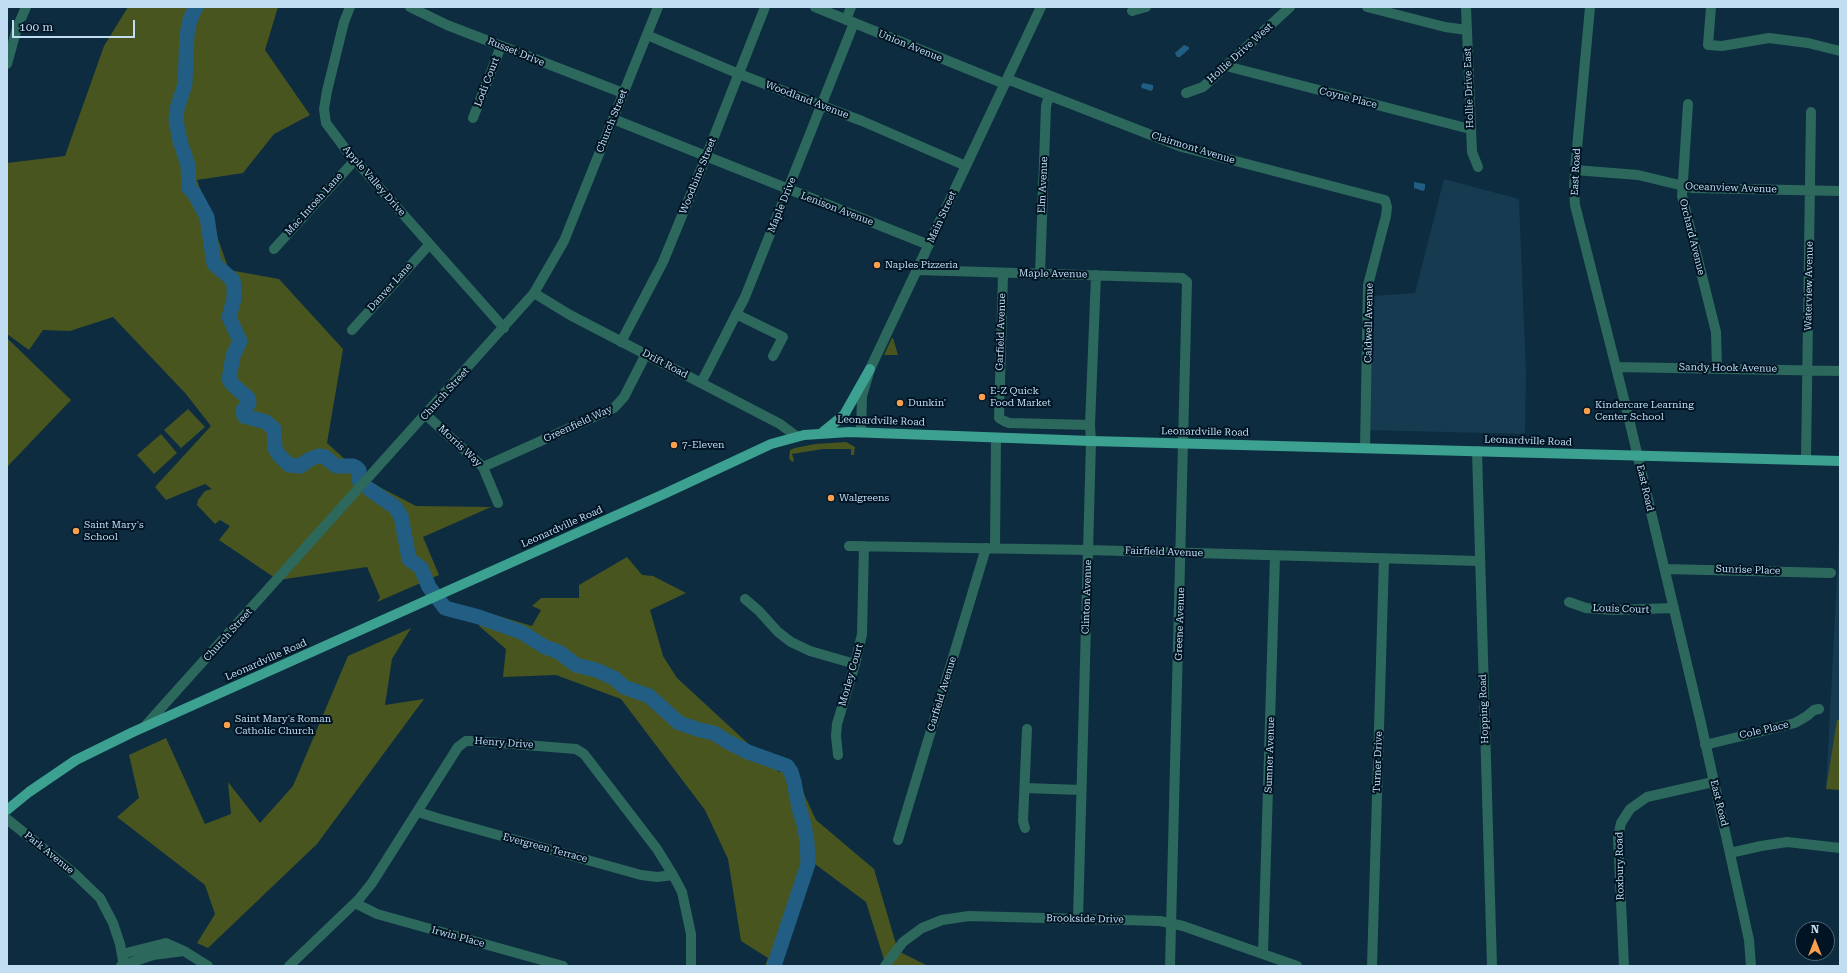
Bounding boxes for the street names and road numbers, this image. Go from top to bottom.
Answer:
street label: Hollie Drive West [1205,20,1275,86]
street label: Union Avenue [876,28,944,64]
street label: Russet Drive [486,35,546,69]
street label: Hollie Drive East [1462,47,1476,129]
street label: Lodi Court [472,56,502,108]
street label: Woodland Avenue [764,79,850,121]
street label: Coyne Place [1318,85,1378,111]
street label: Church Street [594,88,630,154]
street label: Clairmont Avenue [1150,130,1236,166]
street label: Woodbine Street [677,136,719,216]
street label: Apple Valley Drive [340,143,408,219]
street label: East Road [1569,148,1583,196]
street label: Elm Avenue [1036,156,1050,214]
street label: Mac Intosh Lane [283,170,345,238]
street label: Maple Drive [765,176,799,234]
street label: Oceanview Avenue [1685,180,1777,196]
street label: Main Street [925,189,959,245]
street label: Lenison Avenue [799,190,875,228]
street label: Orchard Avenue [1677,198,1707,276]
street label: Waterview Avenue [1802,241,1816,331]
street label: Danver Lane [365,260,415,314]
street label: Maple Avenue [1019,267,1087,281]
street label: Caldwell Avenue [1362,283,1376,363]
street label: Garfield Avenue [994,293,1008,371]
street label: Drift Road [640,347,690,381]
street label: Sandy Hook Avenue [1679,361,1777,375]
street label: Church Street [418,365,472,423]
street label: Greenfield Way [542,403,614,445]
street label: Leonardville Road [837,413,925,429]
street label: Morris Way [436,423,484,469]
street label: Leonardville Road [1161,425,1249,439]
street label: Leonardville Road [1484,433,1572,449]
street label: East Road [1634,464,1656,512]
street label: Leonardville Road [519,504,605,550]
street label: Fairfield Avenue [1125,545,1203,559]
street label: Clinton Avenue [1080,560,1094,634]
street label: Sunrise Place [1715,563,1781,577]
street label: Greene Avenue [1173,587,1187,661]
street label: Louis Court [1592,602,1650,616]
street label: Church Street [201,606,255,664]
street label: Leonardville Road [223,637,309,683]
street label: Morley Court [836,642,866,708]
street label: Garfield Avenue [925,655,959,733]
street label: Hopping Road [1477,674,1491,744]
street label: Sumner Avenue [1263,717,1277,793]
street label: Cole Place [1738,718,1790,742]
street label: Turner Drive [1371,731,1385,793]
street label: Henry Drive [474,735,534,751]
street label: East Road [1707,779,1731,827]
street label: Park Avenue [22,829,76,877]
street label: Evergreen Terrace [501,831,589,865]
street label: Roxbury Road [1613,832,1627,900]
street label: Brookside Drive [1046,912,1124,926]
street label: Irwin Place [430,924,486,950]

